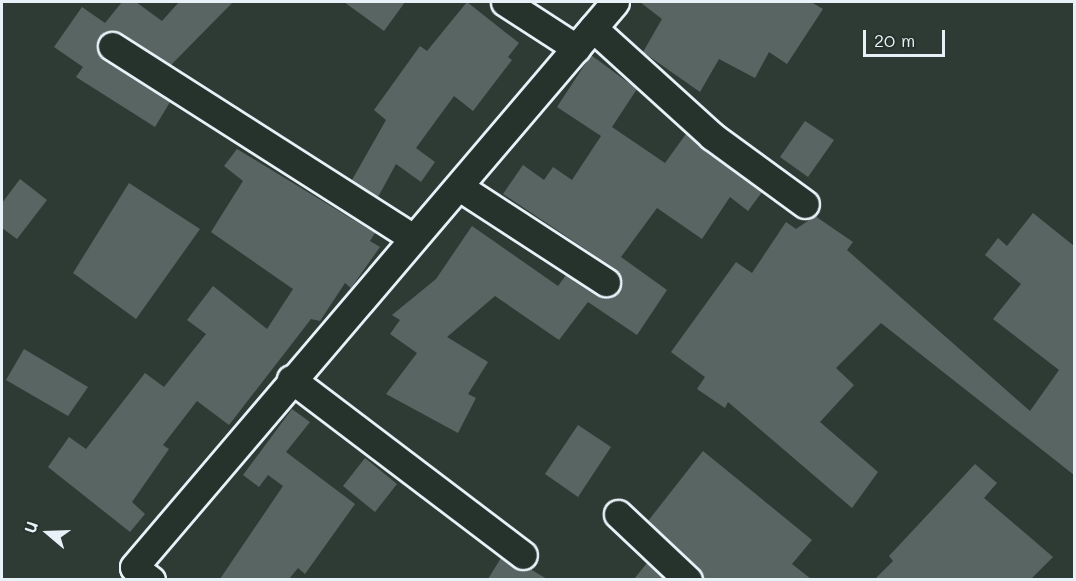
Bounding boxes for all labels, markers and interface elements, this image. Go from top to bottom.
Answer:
scale bar [866,18,948,56]
text: 20 m [874,28,915,52]
north arrow [18,503,78,563]
text: U [19,518,42,536]

